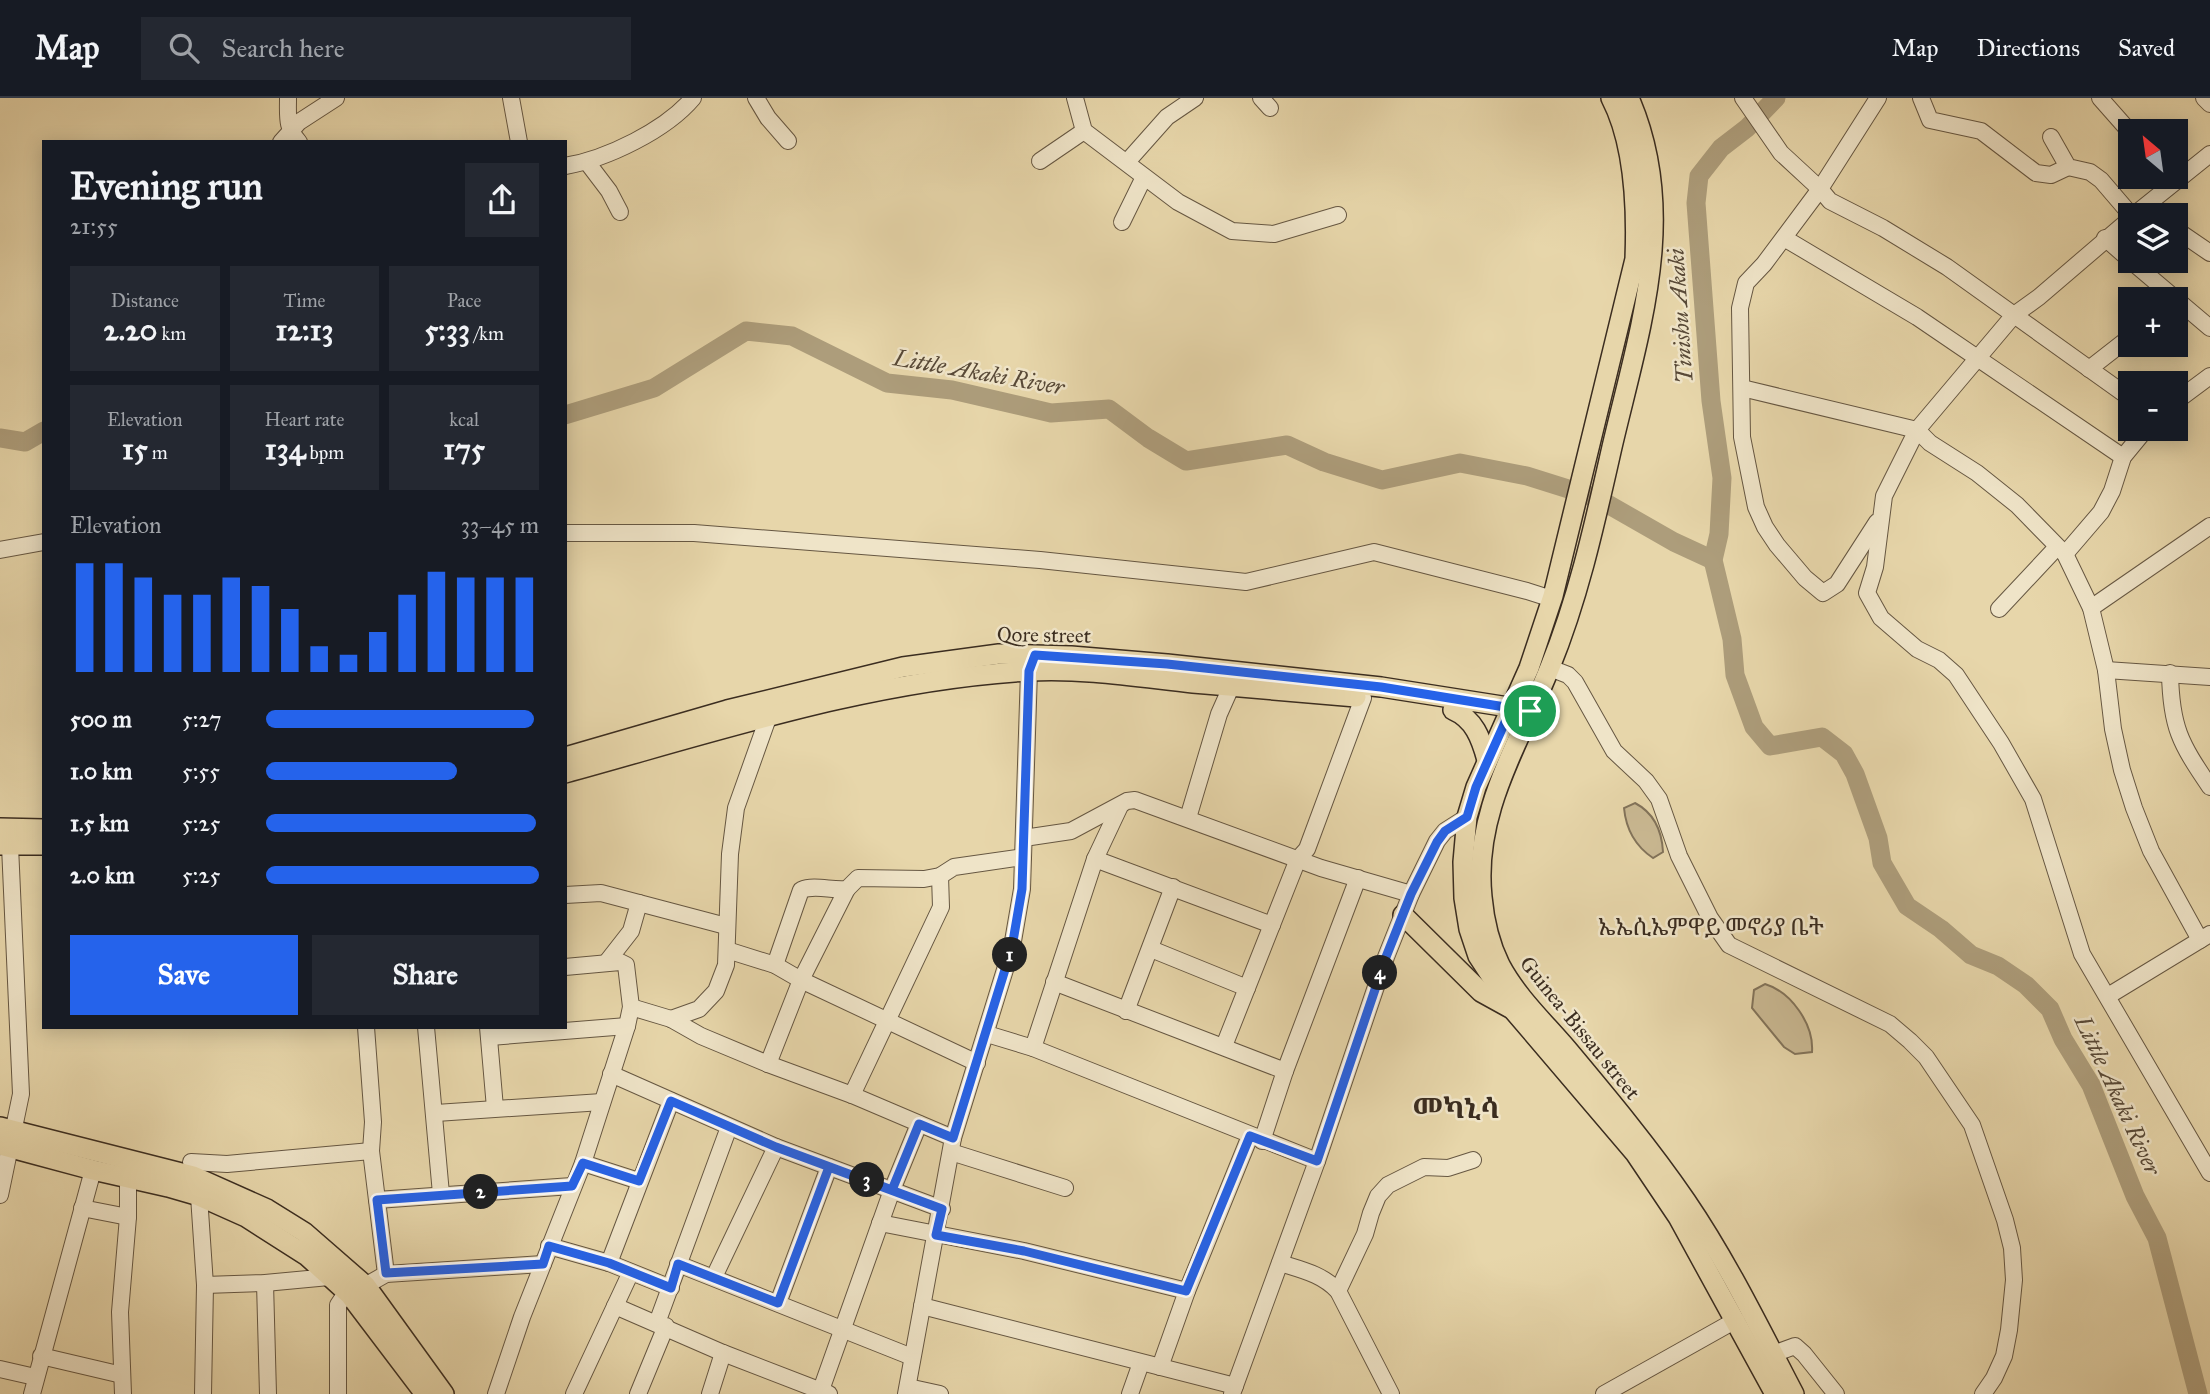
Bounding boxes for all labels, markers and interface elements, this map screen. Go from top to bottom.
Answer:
search box [141,17,631,80]
text: Map [35,28,99,68]
icon: search [165,29,203,67]
text: Search here [221,32,345,64]
text: Map [1892,33,1939,63]
text: Directions [1977,33,2080,63]
text: Saved [2118,33,2175,63]
north arrow [2118,119,2188,189]
map controls [2118,119,2188,441]
text: Evening run [70,163,263,209]
button: share [465,163,539,237]
button: layers [2118,203,2188,273]
text: 21:55 [70,212,118,240]
water label: Tinishu Akaki [1661,247,1699,385]
button: + [2118,287,2188,357]
text: Distance [111,289,179,312]
text: Time [283,289,326,312]
text: Pace [447,289,481,312]
text: 2.20 [103,312,157,348]
text: 12:13 [275,312,334,348]
text: 5:33 [424,312,470,348]
text: km [157,322,186,345]
text: /km [470,322,504,345]
water label: Little Akaki River [891,343,1068,401]
button: − [2118,371,2188,441]
text: Elevation [107,408,183,431]
text: Heart rate [265,408,344,431]
text: kcal [449,408,479,431]
text: 15 [122,431,148,467]
text: 134 [265,431,305,467]
text: 175 [443,431,485,467]
text: m [148,441,168,464]
text: bpm [305,441,344,464]
text: Elevation [70,511,161,539]
text: 33–45 m [461,511,539,539]
street label: Qore street [997,621,1092,649]
pin [1500,681,1560,741]
icon: arrive [1511,692,1549,730]
text: 500 m [70,705,132,733]
text: 5:27 [182,705,222,733]
text: 1.0 km [70,757,132,785]
text: 5:55 [182,757,220,785]
text: 1.5 km [70,809,129,837]
text: 5:25 [182,809,220,837]
text: 2.0 km [70,861,135,889]
text: 5:25 [182,861,220,889]
district label: ኤኤሲኤምዋይ መኖሪያ ቤት [1598,913,1824,941]
button: Save [70,935,298,1015]
button: Share [312,935,539,1015]
pin: 1 [992,938,1028,972]
text: 1 [1006,943,1013,966]
street label: Guinea-Bissau street [1514,951,1646,1105]
pin: 4 [1362,956,1398,990]
text: 4 [1374,961,1385,984]
water label: Little Akaki River [2068,1010,2168,1180]
district label: መካኒሳ [1413,1091,1499,1126]
pin: 3 [850,1162,884,1198]
text: 3 [863,1168,870,1191]
pin: 2 [463,1174,498,1210]
text: 2 [476,1180,485,1203]

